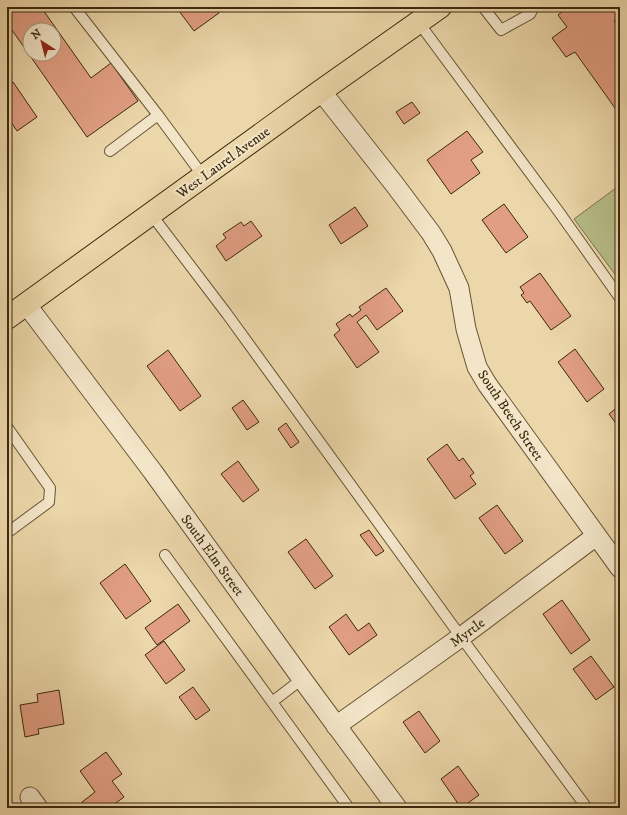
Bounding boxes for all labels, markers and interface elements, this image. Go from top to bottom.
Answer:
north arrow [22,22,62,62]
text: N [29,26,44,43]
street label: West Laurel Avenue [172,123,274,203]
street label: South Beech Street [473,367,547,465]
street label: South Elm Street [177,511,248,600]
street label: Myrtle [447,614,489,651]

